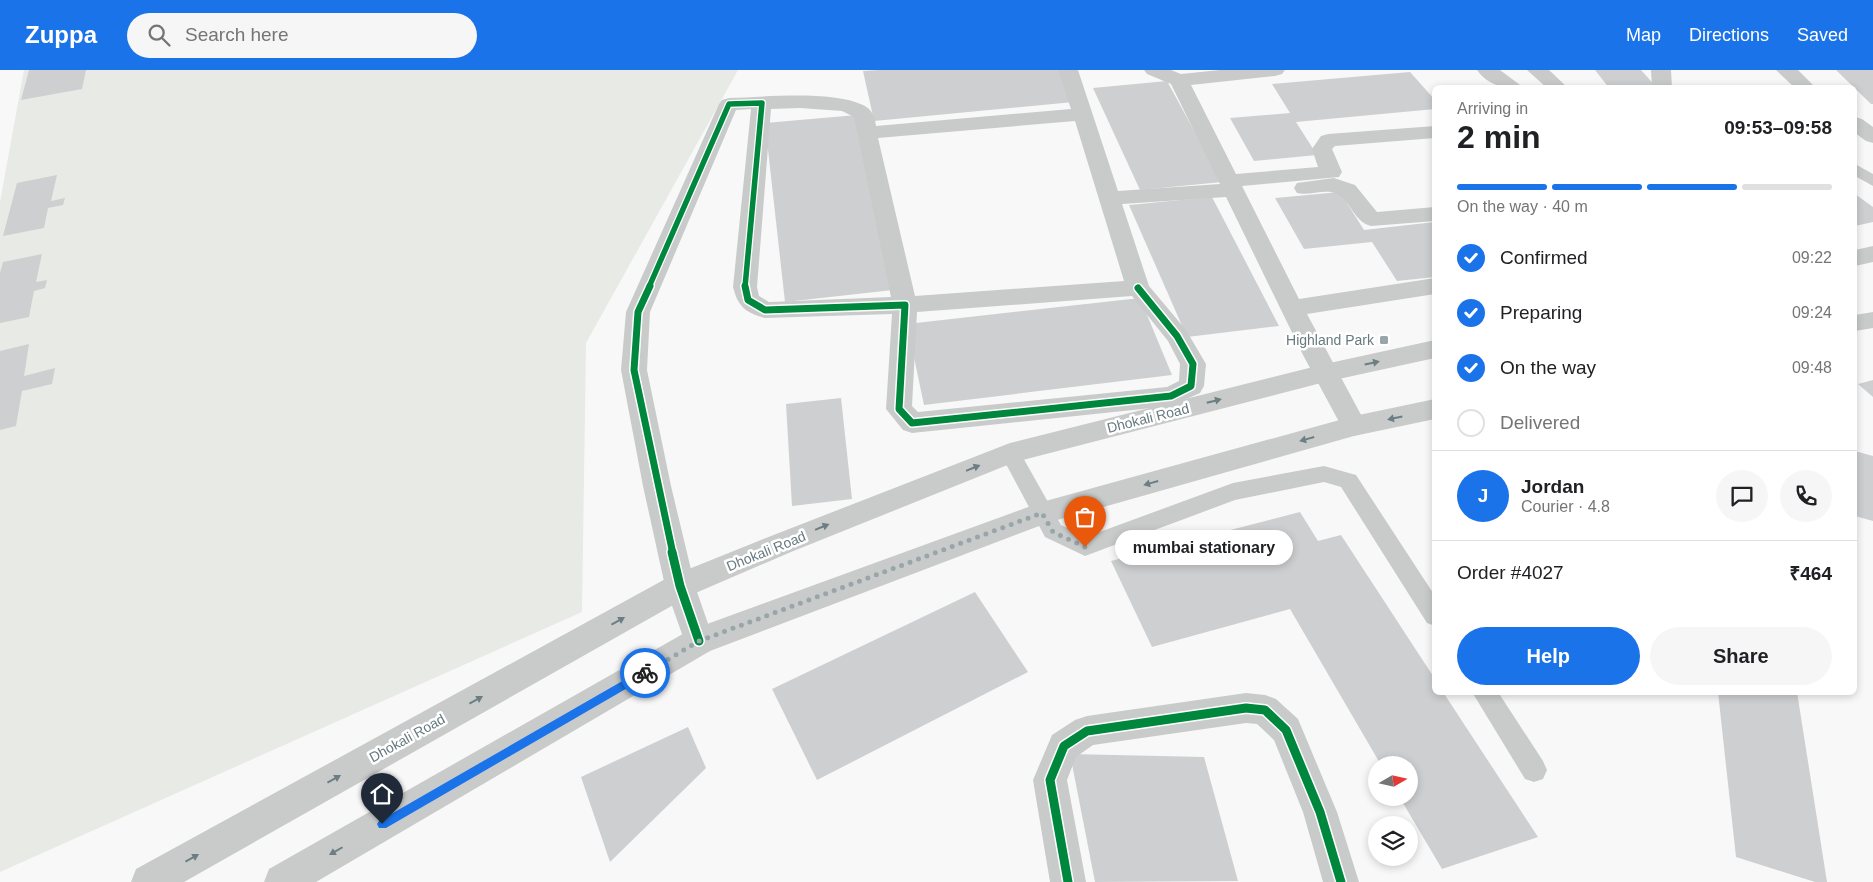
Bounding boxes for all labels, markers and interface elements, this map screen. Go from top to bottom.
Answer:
search box [127,13,477,58]
text: Zuppa [25,21,97,48]
icon: search [145,21,173,49]
text: Search here [185,24,289,45]
text: Map [1626,25,1661,45]
text: Directions [1689,25,1769,45]
text: Saved [1797,25,1848,45]
text: Arriving in [1457,100,1528,117]
text: 09:53–09:58 [1724,117,1832,138]
text: 2 min [1457,119,1541,155]
text: On the way · 40 m [1457,198,1588,215]
icon: check [1457,244,1485,272]
text: Confirmed [1500,247,1588,268]
text: 09:22 [1792,249,1832,266]
icon: check [1457,299,1485,327]
text: Preparing [1500,302,1582,323]
text: 09:24 [1792,304,1832,321]
place label: Highland Park [1286,332,1375,348]
marker: Highland Park [1378,334,1390,346]
icon: check [1457,354,1485,382]
text: On the way [1500,357,1596,378]
one-way arrow [1364,359,1379,367]
text: 09:48 [1792,359,1832,376]
one-way arrow [1206,397,1221,405]
street label: Dhokali Road [1105,400,1191,436]
text: Delivered [1500,412,1580,433]
one-way arrow [1387,414,1402,422]
one-way arrow [1300,436,1315,444]
one-way arrow [966,463,980,471]
button: chat [1716,470,1768,522]
button: phone [1780,470,1832,522]
text: Jordan [1521,476,1584,497]
one-way arrow [1143,479,1158,487]
text: J [1478,485,1488,506]
pin [1064,496,1106,547]
text: Courier · 4.8 [1521,498,1610,515]
icon: bag [1071,503,1099,531]
one-way arrow [815,523,829,531]
street label: Dhokali Road [724,528,808,574]
callout: mumbai stationary [1115,530,1292,564]
text: mumbai stationary [1133,539,1275,556]
text: Order #4027 [1457,562,1564,583]
text: ₹464 [1789,563,1832,584]
one-way arrow [610,617,625,625]
button: Help [1457,627,1640,685]
button: Share [1650,627,1832,685]
courier [620,648,670,698]
icon: bike [631,659,659,687]
one-way arrow [468,696,483,704]
street label: Dhokali Road [366,711,448,765]
north arrow [1368,756,1418,806]
map controls [1368,756,1418,866]
pin [361,773,403,824]
one-way arrow [326,775,341,783]
icon: home [368,780,396,808]
button: layers [1368,816,1418,866]
one-way arrow [330,846,343,855]
one-way arrow [185,854,198,863]

